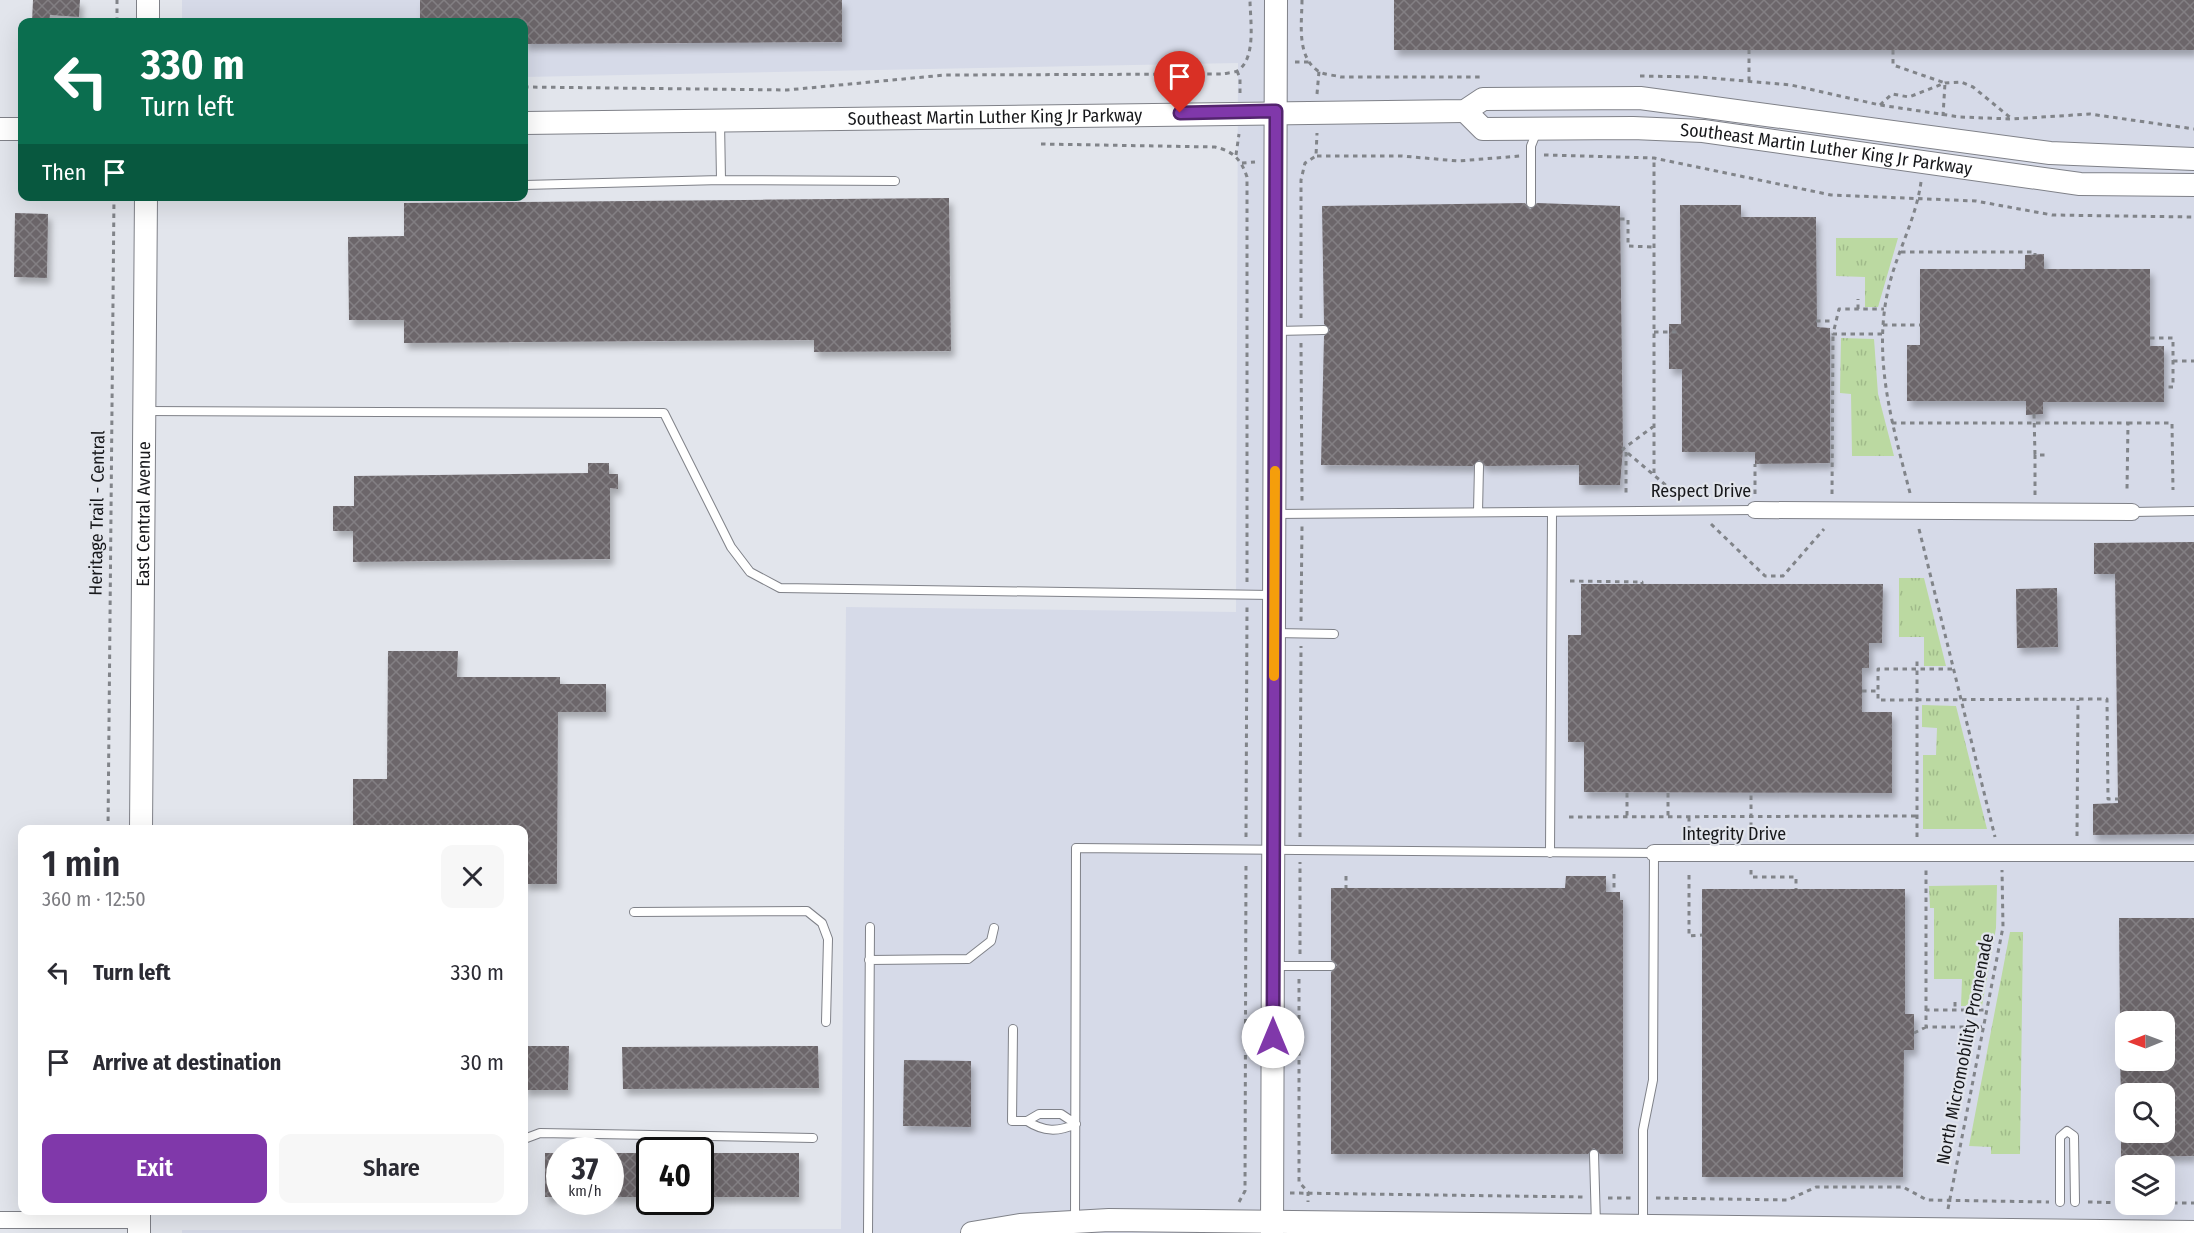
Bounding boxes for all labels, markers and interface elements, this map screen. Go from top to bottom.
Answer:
text: 330 m [141,40,244,90]
icon: left [42,42,120,120]
pin [1154,51,1205,113]
icon: arrive [1163,60,1196,93]
text: Turn left [141,91,234,123]
street label: Southeast Martin Luther King Jr Parkway [848,104,1142,130]
street label: Southeast Martin Luther King Jr Parkway [1680,119,1974,180]
icon: arrive [98,156,131,189]
text: Then [42,159,86,186]
street label: Heritage Trail - Central [85,430,109,596]
street label: East Central Avenue [132,441,155,587]
street label: Respect Drive [1651,480,1751,502]
street label: Integrity Drive [1682,823,1786,845]
text: 1 min [42,842,120,886]
button: close [441,845,504,908]
text: 360 m · 12:50 [42,887,146,911]
street label: North Micromobility Promenade [1932,931,1998,1167]
icon: left [42,956,75,989]
text: Turn left [93,959,171,986]
text: 330 m [451,959,504,986]
position arrow [1241,1005,1305,1069]
north arrow [2115,1011,2175,1071]
map controls [2115,1011,2175,1215]
icon: arrive [42,1046,75,1079]
text: Arrive at destination [93,1049,281,1076]
text: 30 m [461,1049,504,1076]
button: search [2115,1083,2175,1143]
button: Exit [42,1134,267,1203]
button: Share [279,1134,504,1203]
speed limit sign: 40 [636,1137,714,1215]
text: 37 [572,1151,598,1187]
button: layers [2115,1155,2175,1215]
text: km/h [568,1182,602,1200]

